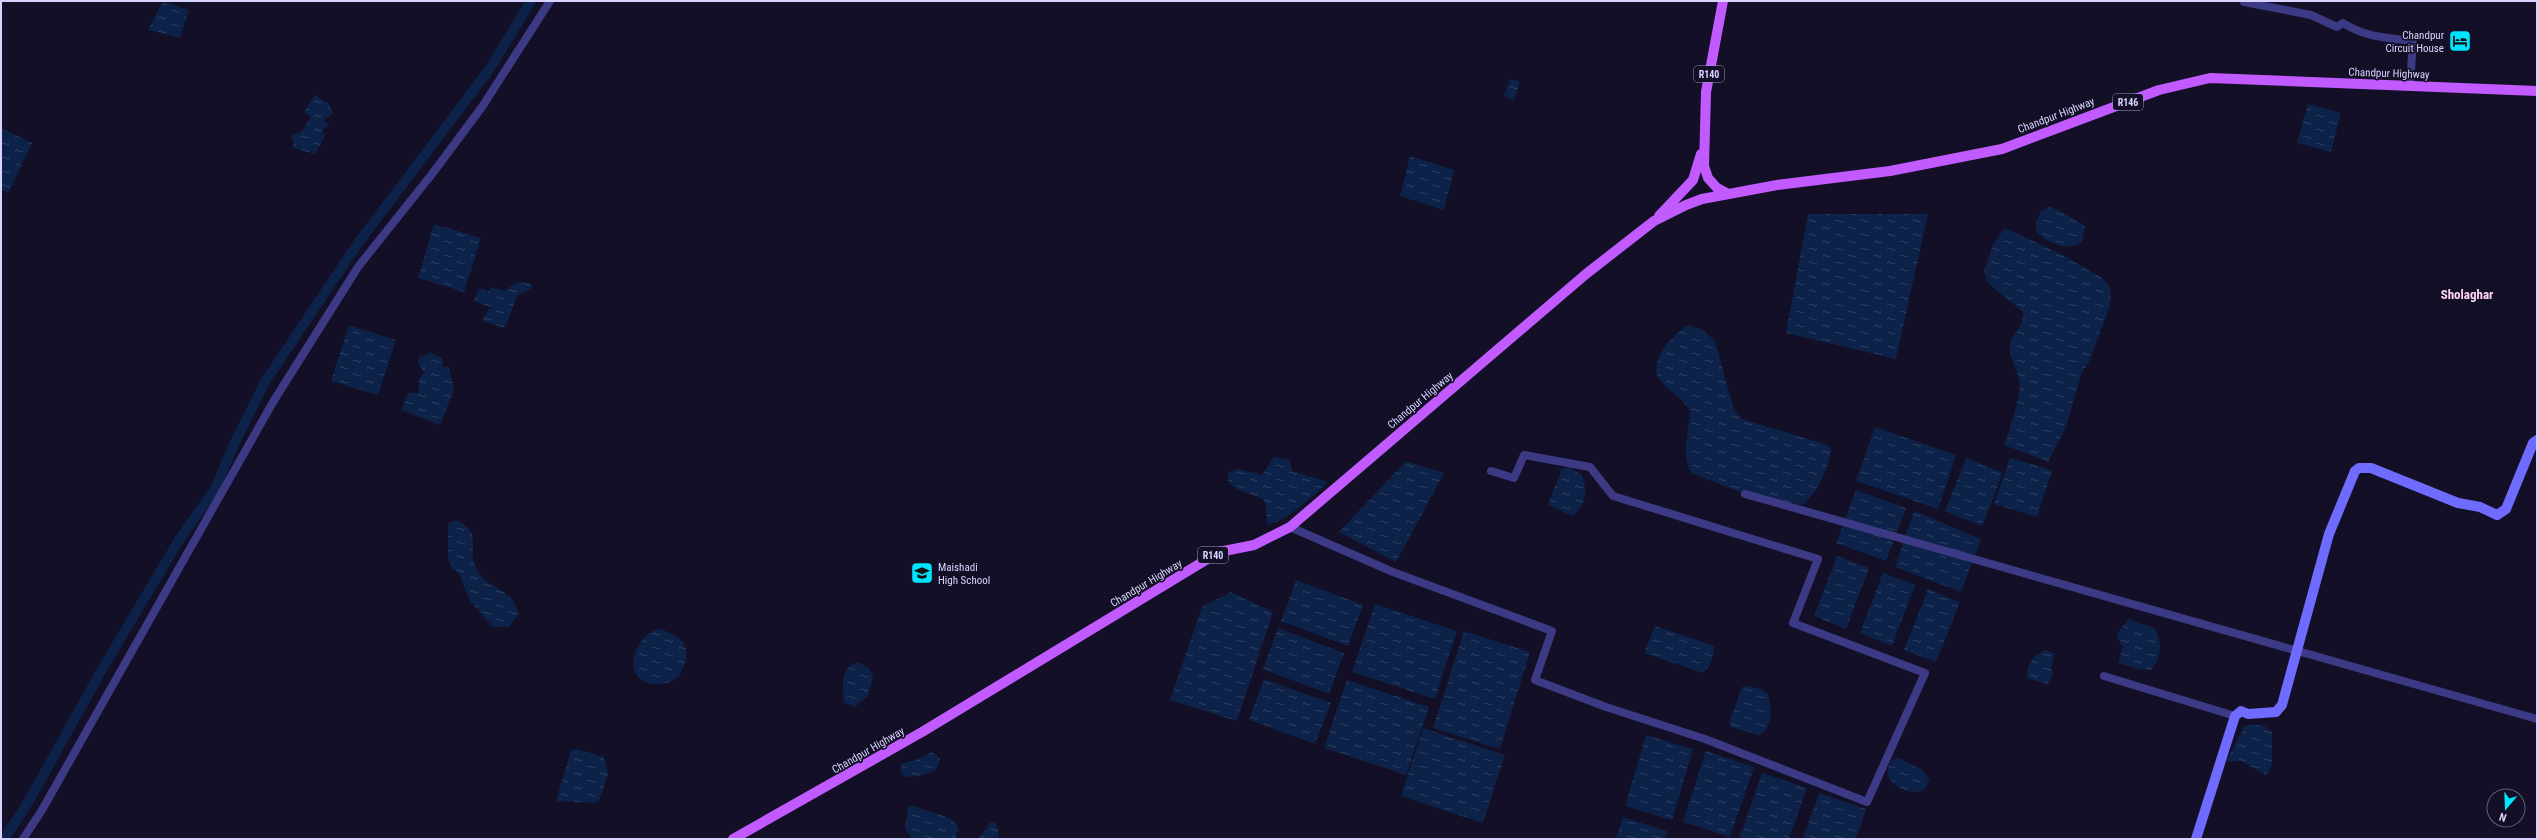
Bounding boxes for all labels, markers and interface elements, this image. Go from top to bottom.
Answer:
hotel icon: Chandpur Circuit House [2447,28,2473,54]
place label: Chandpur Circuit House [2385,29,2445,55]
road number: R140 [1694,66,1724,82]
street label: Chandpur Highway [2348,66,2430,81]
road number: R146 [2113,94,2143,110]
street label: Chandpur Highway [2016,95,2097,136]
district label: Sholaghar [2441,287,2494,302]
street label: Chandpur Highway [1385,369,1456,431]
road number: R140 [1198,547,1228,563]
street label: Chandpur Highway [1108,557,1185,610]
school or university icon: Maishadi High School [909,560,935,586]
place label: Maishadi High School [938,561,990,587]
street label: Chandpur Highway [830,724,907,776]
north arrow [2486,788,2526,828]
text: N [2497,810,2508,824]

